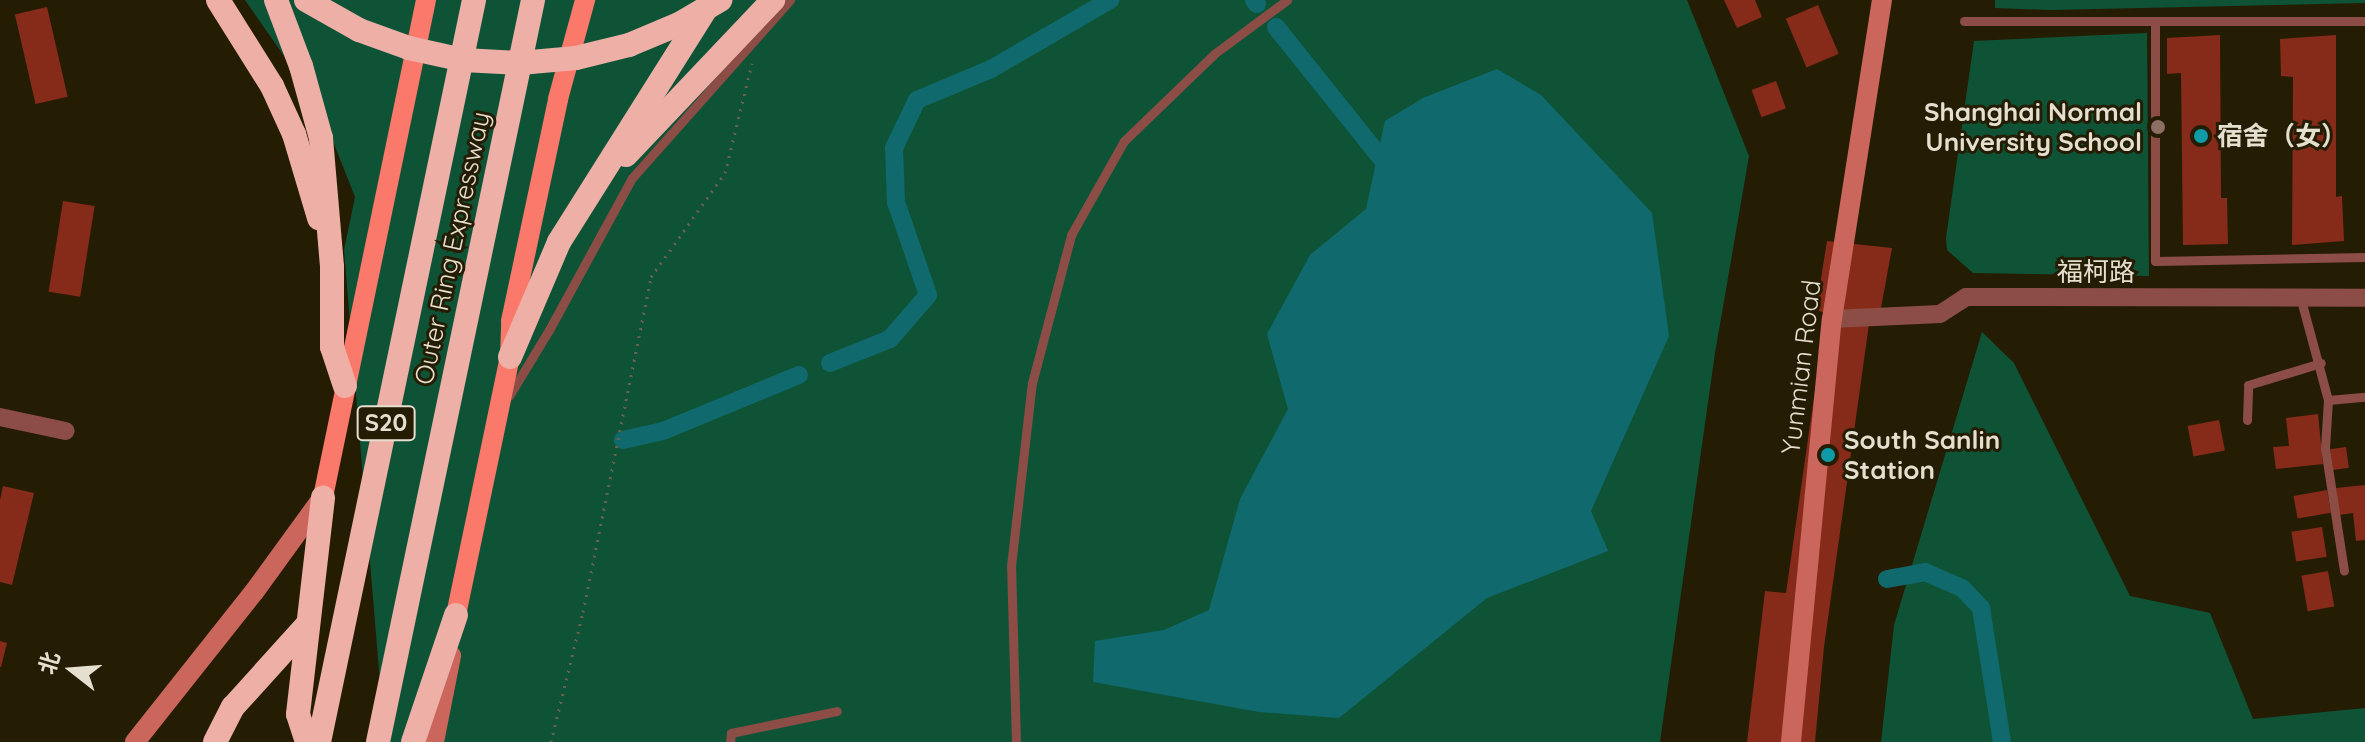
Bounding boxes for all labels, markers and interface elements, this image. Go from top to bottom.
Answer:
place label: Shanghai Normal University School [1924,96,2142,158]
street label: Outer Ring Expressway [408,109,496,387]
marker: Shanghai Normal University School [2149,118,2167,136]
place label: 宿舍（女） [2217,120,2347,152]
marker: 宿舍（女） [2192,127,2210,145]
street label: 福柯路 [2057,256,2135,288]
street label: Yunmian Road [1775,278,1827,456]
road number: S20 [356,403,416,443]
place label: South Sanlin Station [1844,424,2000,486]
marker: South Sanlin Station [1819,446,1837,464]
north arrow [32,630,112,710]
text: 北 [32,648,66,678]

